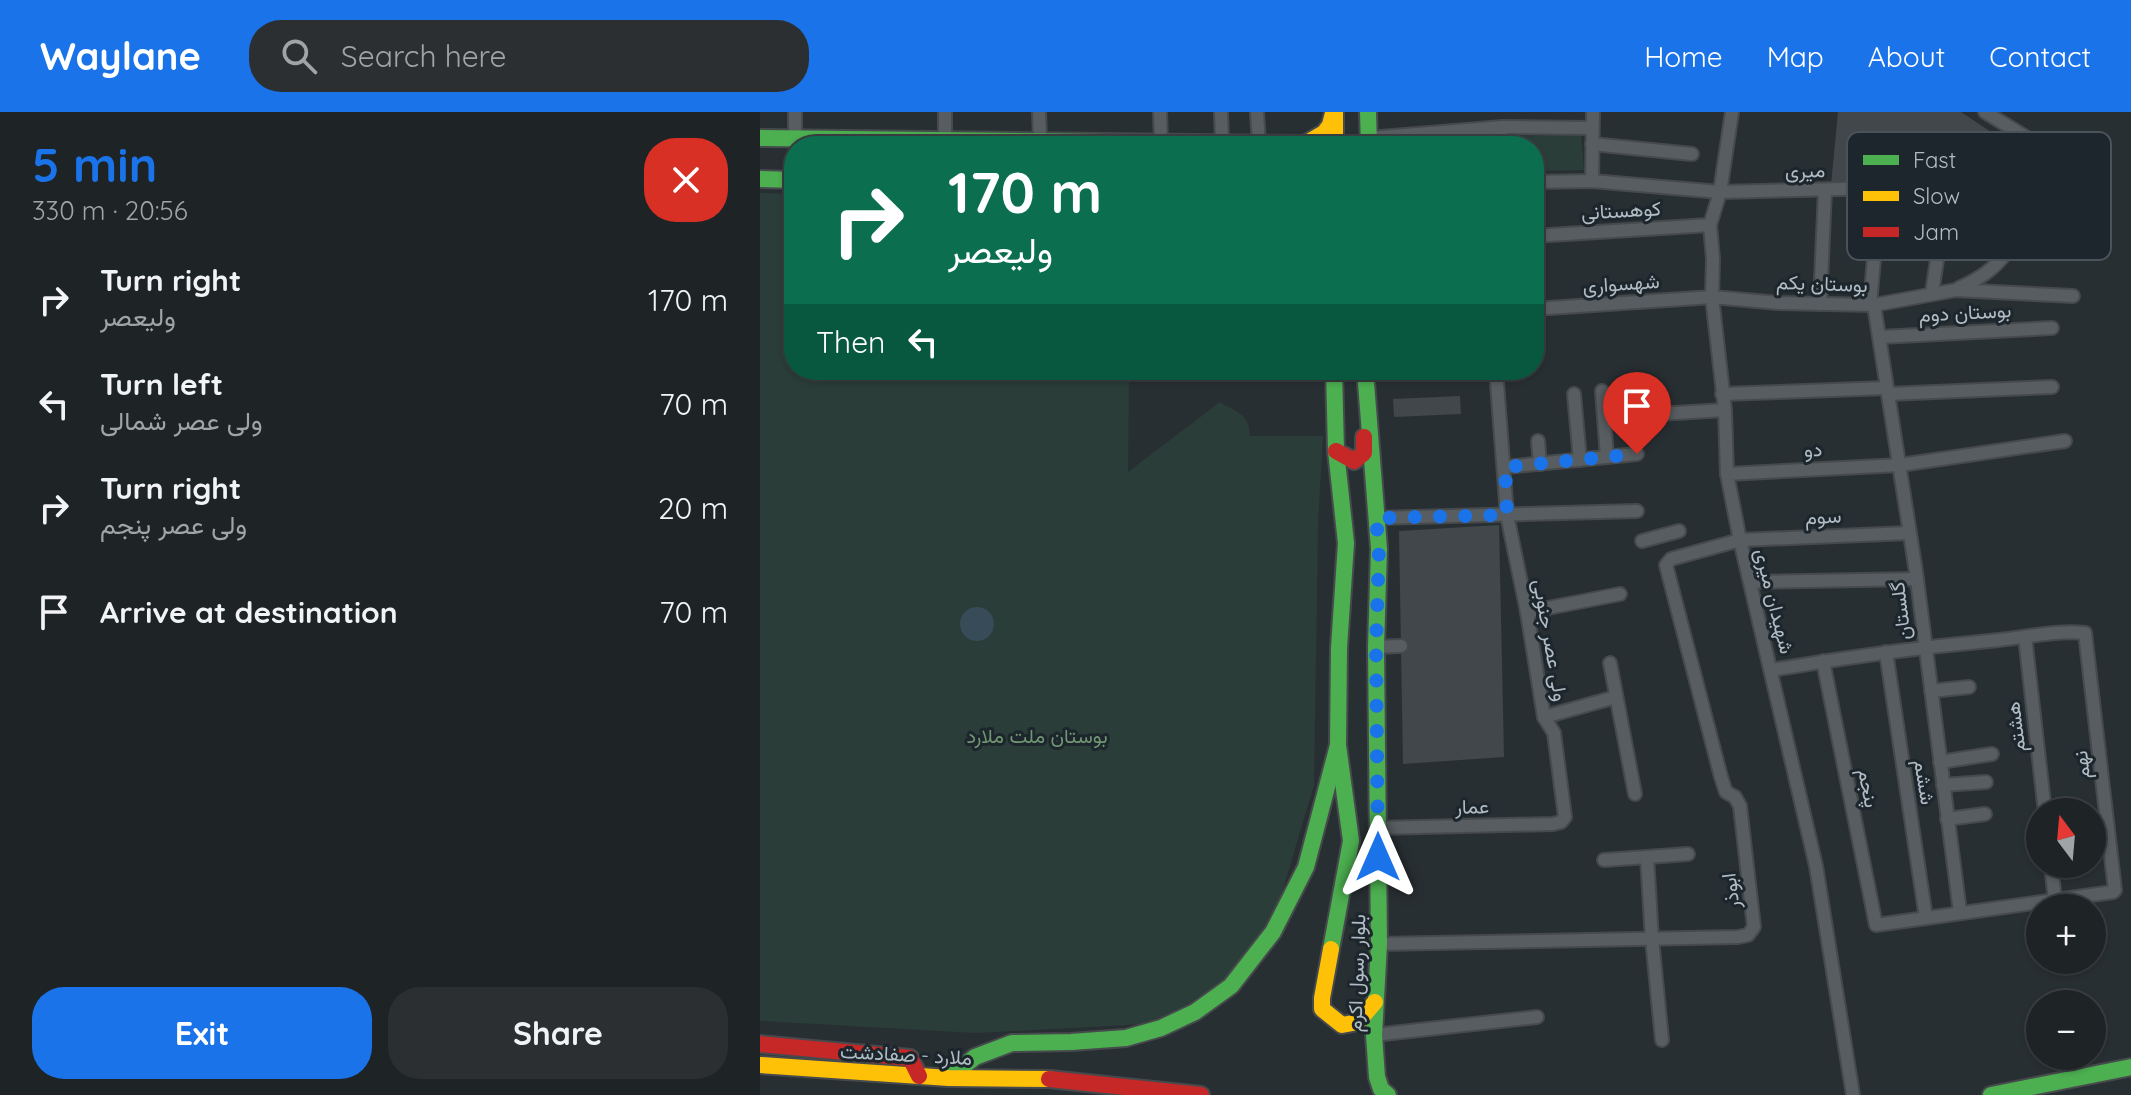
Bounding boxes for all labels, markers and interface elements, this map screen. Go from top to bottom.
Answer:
search box [249,20,809,92]
text: Waylane [40,32,201,80]
icon: search [277,34,321,78]
text: Search here [341,37,506,75]
text: Home [1644,39,1723,74]
text: Map [1767,39,1824,74]
text: About [1868,39,1945,74]
text: Contact [1989,39,2091,74]
legend [1847,132,2111,260]
text: 5 min [32,134,157,194]
button: close [644,138,728,222]
text: Fast [1913,146,1956,174]
text: 170 m [948,157,1102,227]
street label: میری [1785,157,1825,184]
icon: right [816,168,920,272]
text: Slow [1913,182,1960,210]
text: 330 m · 20:56 [32,194,188,227]
street label: کوهستانی [1580,195,1662,226]
text: Jam [1913,218,1959,246]
text: ولیعصر [948,227,1053,272]
text: Turn right [100,261,241,299]
street label: شهسواری [1582,268,1660,299]
street label: بوستان یکم [1776,269,1868,298]
icon: right [32,278,76,322]
text: 170 m [648,281,728,319]
street label: بوستان دوم [1918,297,2012,328]
text: ولیعصر [100,300,176,333]
icon: left [901,320,945,364]
text: Then [816,323,885,361]
text: Turn left [100,365,223,403]
pin [1603,372,1671,454]
icon: left [32,382,76,426]
icon: arrive [1615,384,1659,428]
text: 70 m [659,385,728,423]
text: ولی عصر شمالی [100,404,263,437]
street label: دو [1803,436,1823,463]
text: Turn right [100,469,241,507]
icon: right [32,486,76,530]
text: 20 m [658,489,728,527]
street label: سوم [1804,503,1842,530]
text: ولی عصر پنجم [100,508,247,541]
street label: شهیدان میری [1749,546,1800,657]
street label: ولی عصر جنوبی [1527,577,1574,703]
street label: گلستان [1884,580,1916,642]
icon: arrive [32,590,76,634]
text: Arrive at destination [100,593,398,631]
text: 70 m [659,593,728,631]
street label: هشتم [2000,700,2031,754]
park label: بوستان ملت ملارد [966,723,1108,749]
street label: نهم [2067,749,2096,780]
street label: ششم [1908,758,1941,807]
street label: پنجم [1851,766,1885,810]
street label: عمار [1454,793,1489,820]
north arrow [2026,798,2106,878]
map controls [2026,798,2106,1070]
position arrow [1336,815,1420,899]
street label: ابوذر [1715,872,1746,911]
button: + [2026,894,2106,974]
street label: بلوار رسول اکرم [1341,914,1372,1032]
button: Exit [32,987,372,1079]
button: Share [388,987,728,1079]
button: − [2026,990,2106,1070]
street label: ملارد - صفادشت [839,1038,973,1071]

